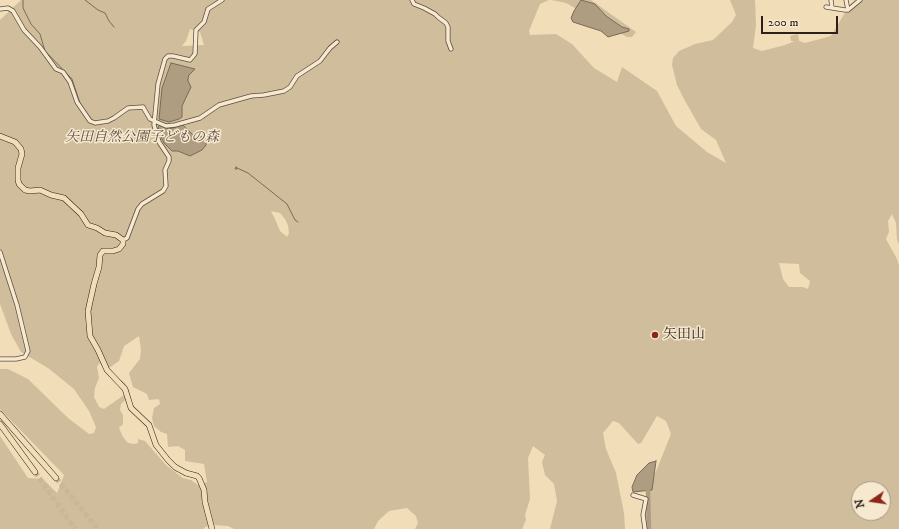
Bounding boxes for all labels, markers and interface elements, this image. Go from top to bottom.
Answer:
scale bar [763,8,840,34]
text: 200 m [768,15,798,30]
park label: 矢田自然公園子どもの森 [65,130,219,146]
place label: 矢田山 [663,327,705,343]
marker: 矢田山 [650,330,660,340]
north arrow [851,481,891,521]
text: N [852,497,868,509]

